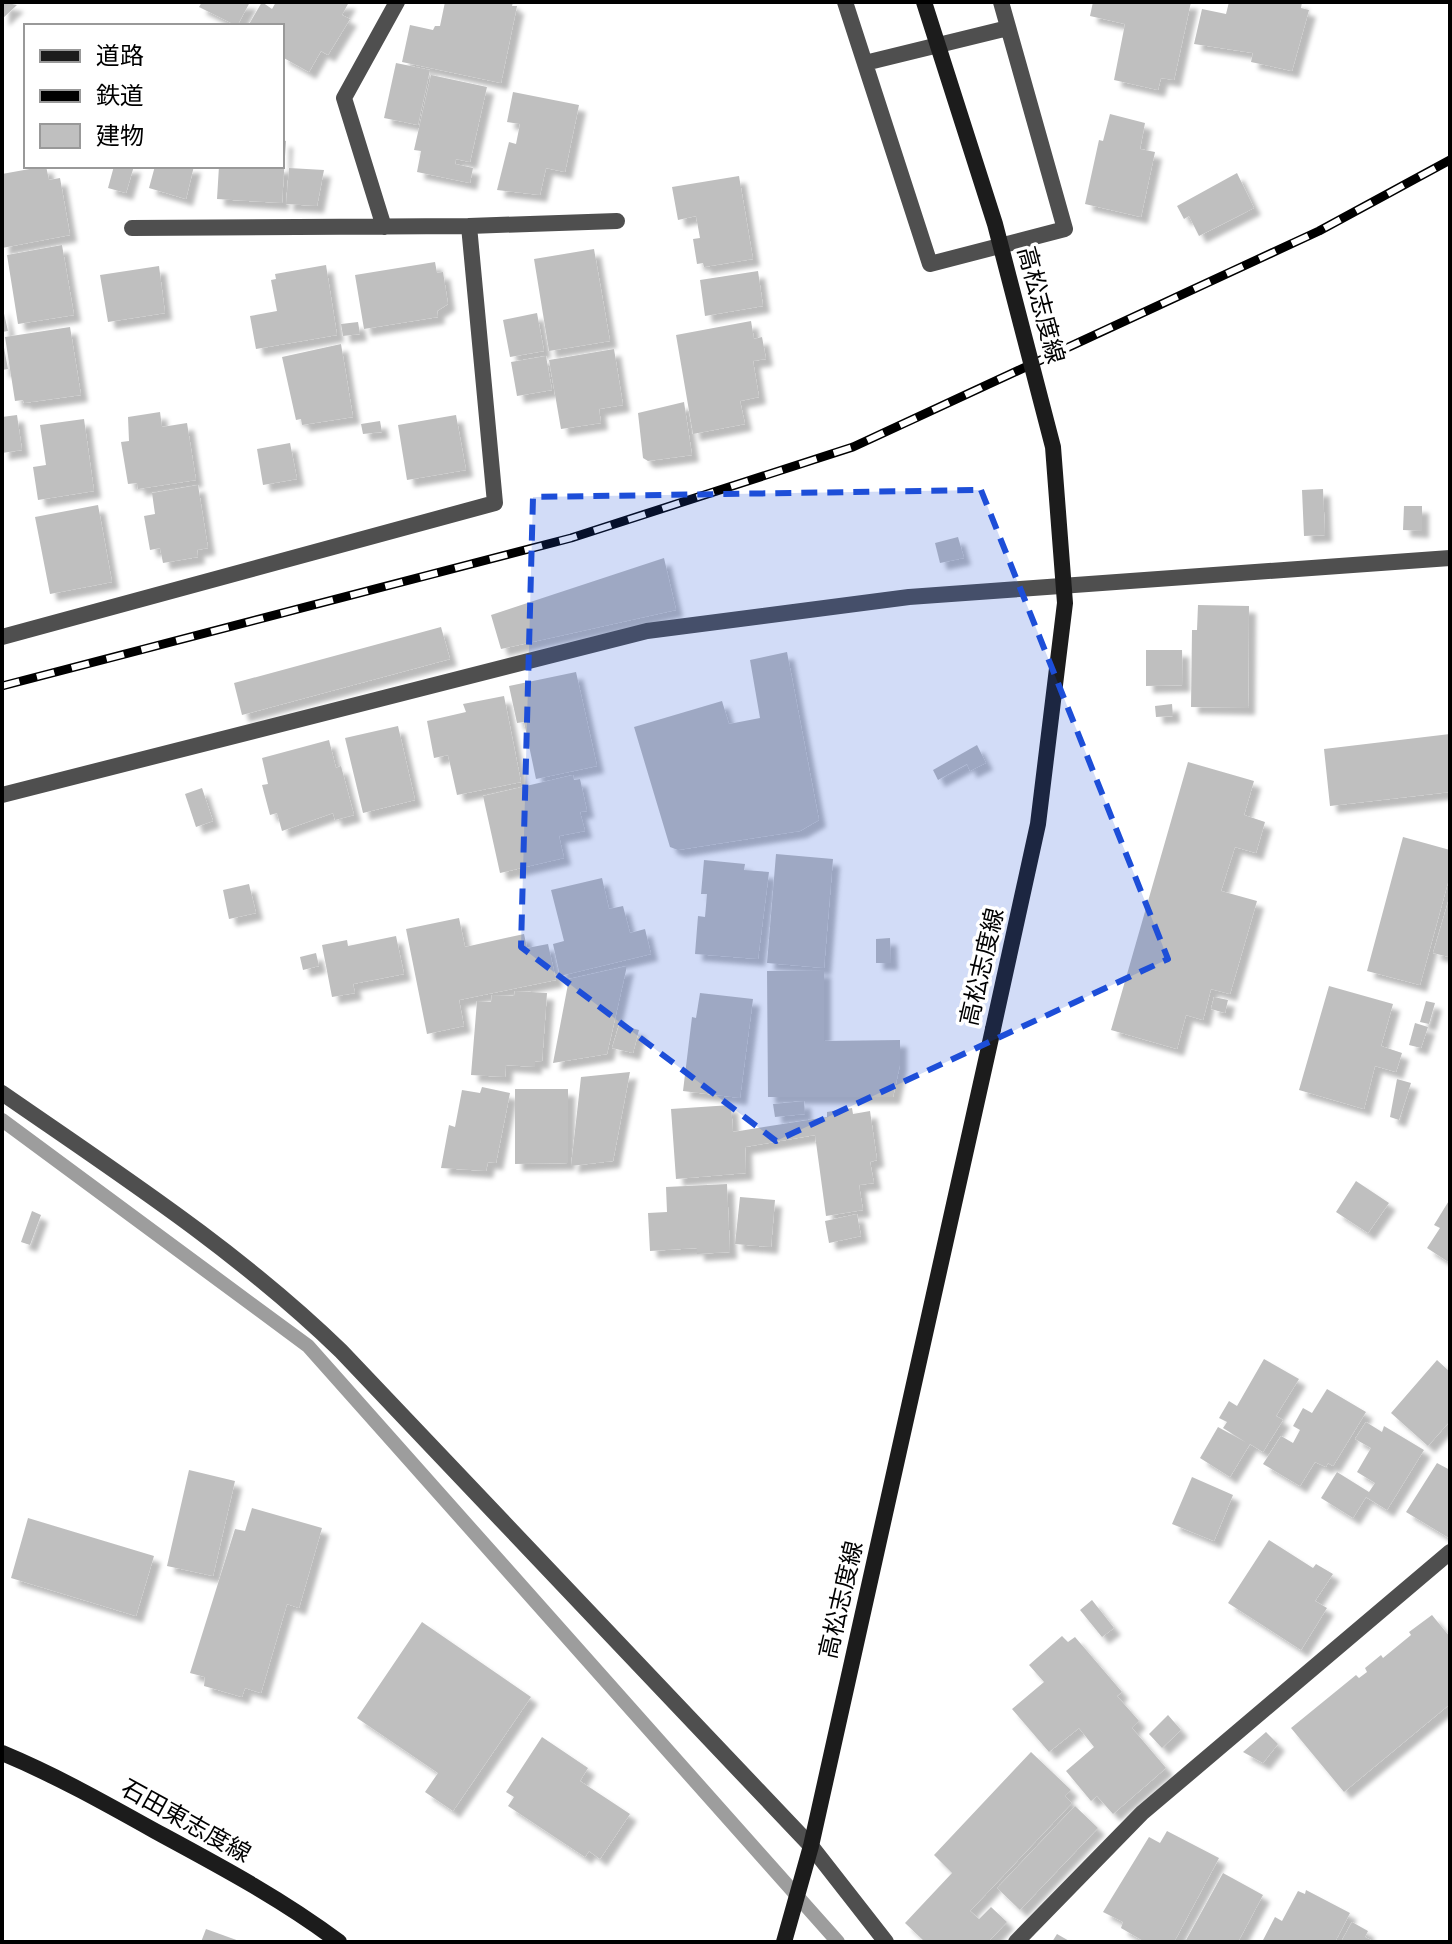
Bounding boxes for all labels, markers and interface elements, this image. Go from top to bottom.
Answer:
legend [24,24,284,168]
text: 道路 [96,42,144,70]
text: 鉄道 [96,82,144,110]
text: 建物 [96,122,144,150]
street label: 高松志度線 [1012,243,1070,367]
street label: 高松志度線 [955,905,1009,1029]
street label: 高松志度線 [814,1538,868,1662]
street label: 石田東志度線 [116,1774,256,1868]

